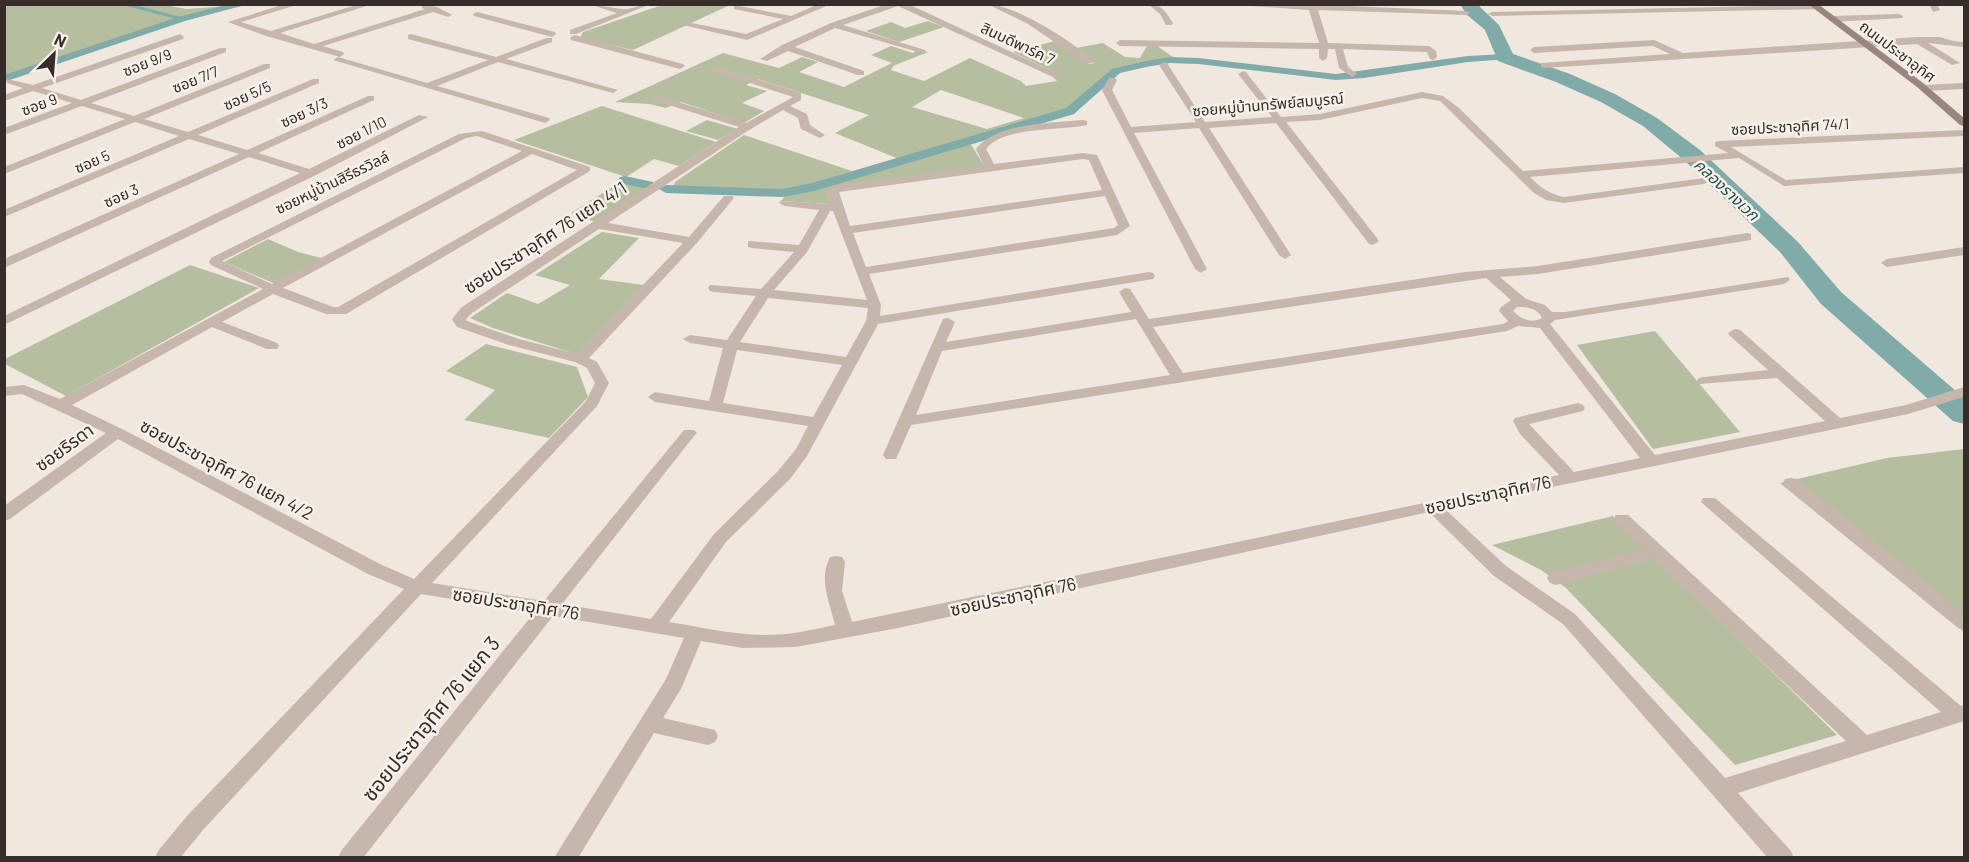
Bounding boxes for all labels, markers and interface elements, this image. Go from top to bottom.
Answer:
street label: ถนนประชาอุทิศ [1856,17,1940,86]
street label: สินบดีพาร์ค 7 [978,18,1058,68]
north arrow [24,24,84,84]
text: N [52,29,69,51]
street label: ซอย 9/9 [120,45,174,79]
street label: ซอย 7/7 [169,62,221,96]
street label: ซอย 5/5 [220,77,274,113]
street label: ซอยหมู่บ้านทรัพย์สมบูรณ์ [1192,88,1344,121]
street label: ซอย 9 [19,89,59,119]
street label: ซอย 3/3 [277,93,331,131]
street label: ซอย 1/10 [333,112,389,152]
street label: ซอยประชาอุทิศ 74/1 [1730,114,1850,139]
street label: ซอย 5 [72,146,112,176]
street label: ซอยหมู่บ้านสิรีธรวิลล์ [272,147,392,218]
water label: คลองรางเวก [1691,154,1764,225]
street label: ซอยประชาอุทิศ 76 แยก 4/1 [459,176,631,299]
street label: ซอย 3 [101,179,141,211]
street label: ซอยประชาอุทิศ 76 แยก 4/2 [136,414,317,525]
street label: ซอยริรดา [30,418,98,476]
street label: ซอยประชาอุทิศ 76 [1423,470,1553,519]
street label: ซอยประชาอุทิศ 76 [948,572,1078,621]
street label: ซอยประชาอุทิศ 76 [451,582,581,625]
street label: ซอยประชาอุทิศ 76 แยก 3 [356,631,506,807]

